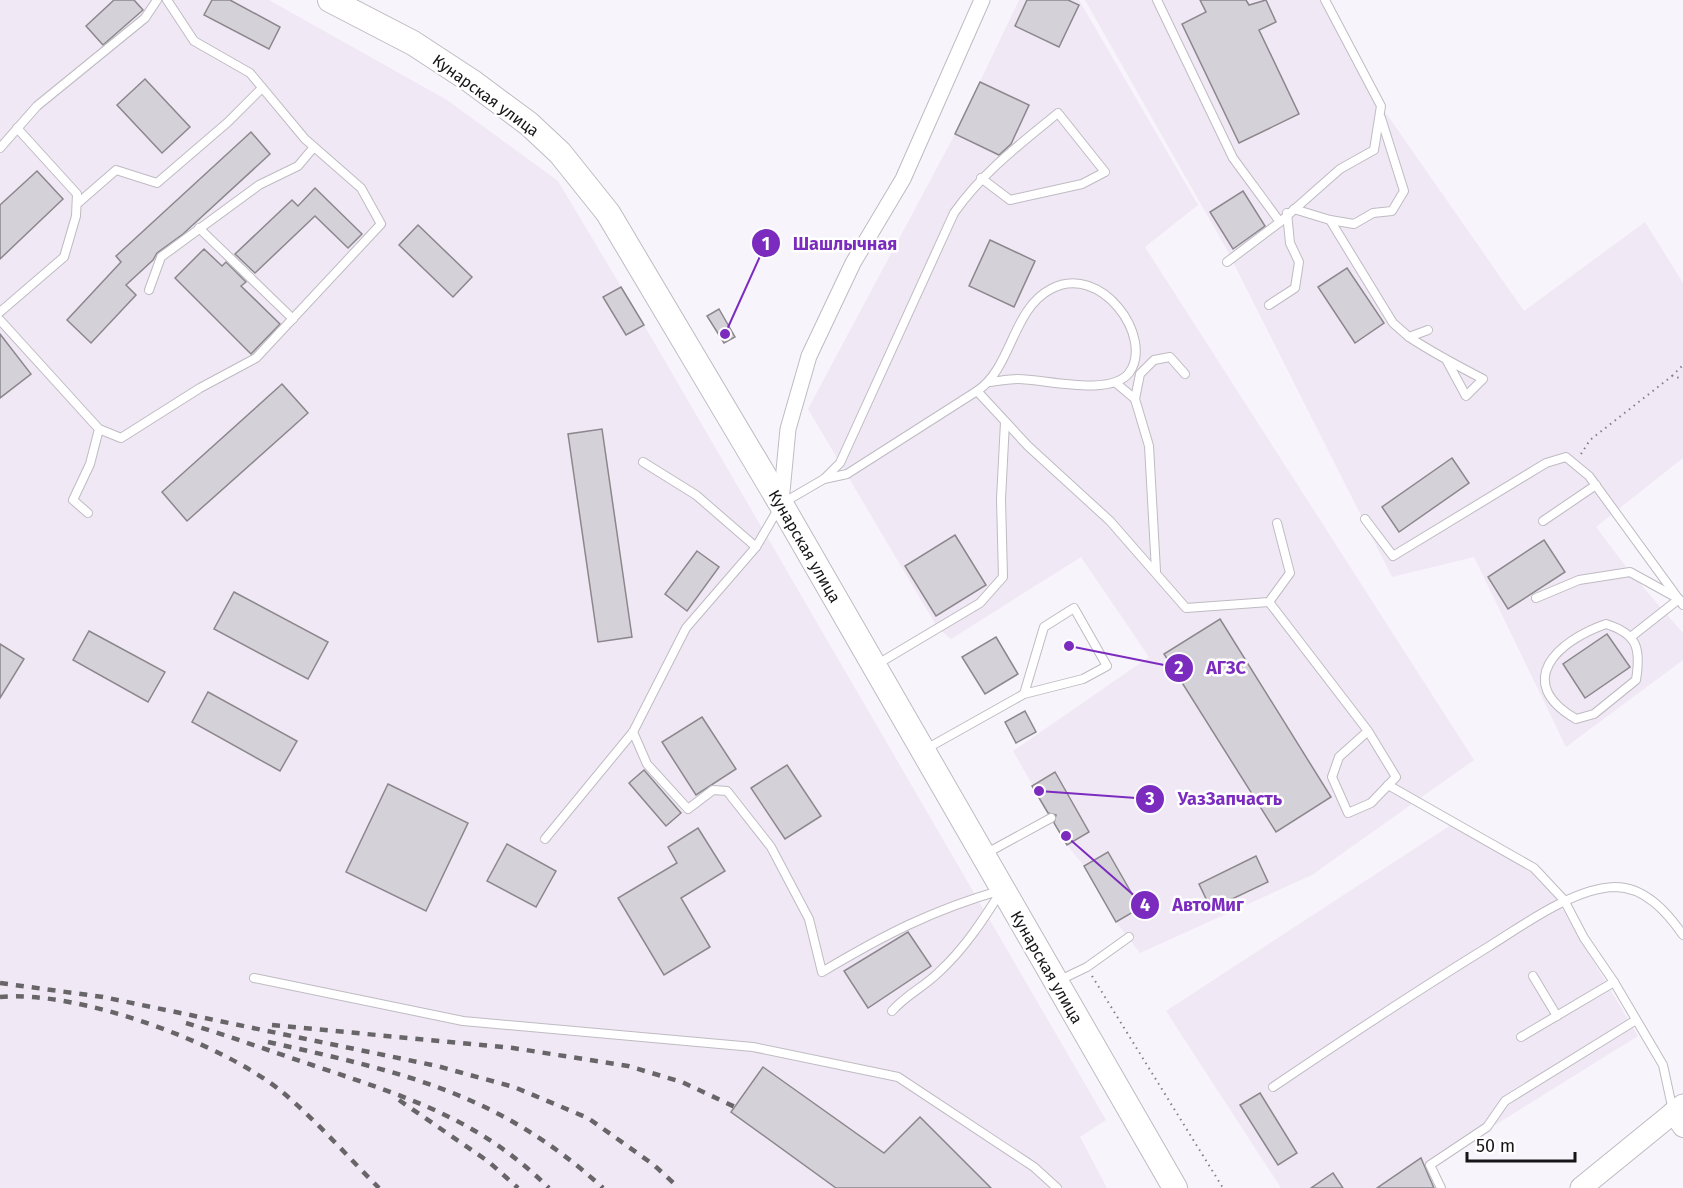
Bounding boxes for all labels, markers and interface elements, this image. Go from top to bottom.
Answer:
street label: Кунарская улица [429,50,543,140]
callout: Шашлычная [751,225,910,261]
text: 1 [762,233,770,255]
text: Шашлычная [793,233,897,255]
street label: Кунарская улица [765,487,845,606]
callout: АГЗС [1164,650,1258,686]
text: 2 [1174,657,1184,679]
text: АГЗС [1205,657,1246,679]
callout: УазЗапчасть [1135,781,1294,817]
text: 3 [1144,788,1155,810]
text: УазЗапчасть [1177,788,1283,810]
callout: АвтоМиг [1130,887,1255,923]
text: 4 [1140,894,1150,916]
text: АвтоМиг [1171,894,1244,916]
street label: Кунарская улица [1007,908,1087,1027]
scale bar [1467,1125,1575,1163]
text: 50 m [1476,1135,1515,1157]

